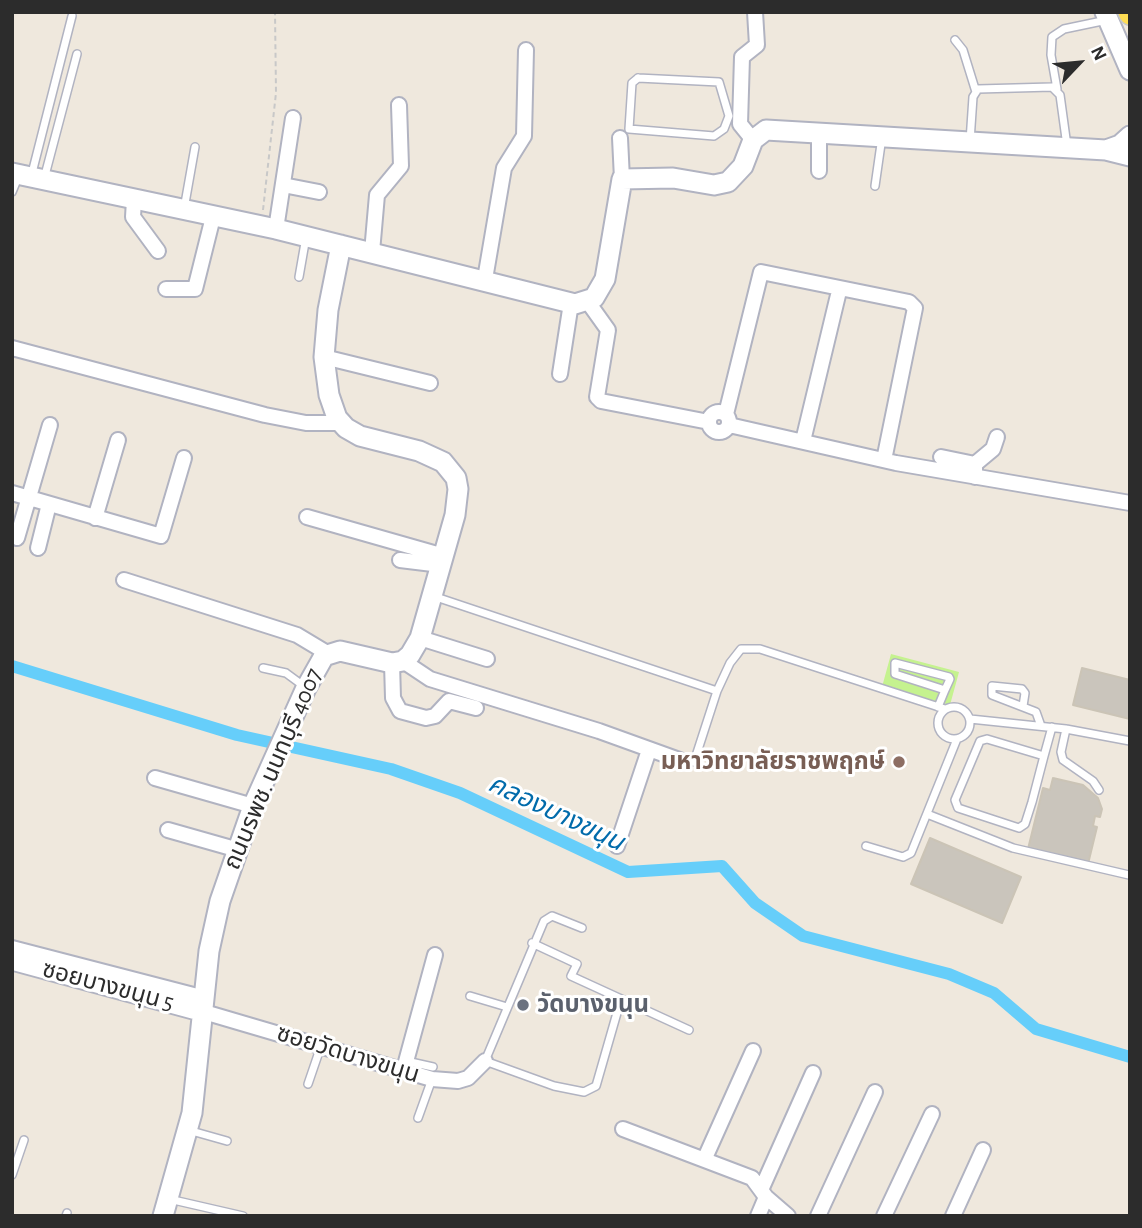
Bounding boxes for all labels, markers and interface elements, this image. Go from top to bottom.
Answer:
north arrow [1044,28,1114,98]
text: N [1087,43,1110,64]
street label: ถนนรพช. นนทบุรี 4007 [218,664,328,874]
place label: มหาวิทยาลัยราชพฤกษ์ [661,748,885,776]
marker: มหาวิทยาลัยราชพฤกษ์ [891,754,907,770]
water label: คลองบางขนุน [483,768,629,858]
street label: ซอยบางขนุน 5 [39,955,177,1017]
place label: วัดบางขนุน [537,991,649,1019]
marker: วัดบางขนุน [515,997,531,1013]
street label: ซอยวัดบางขนุน [273,1019,423,1089]

